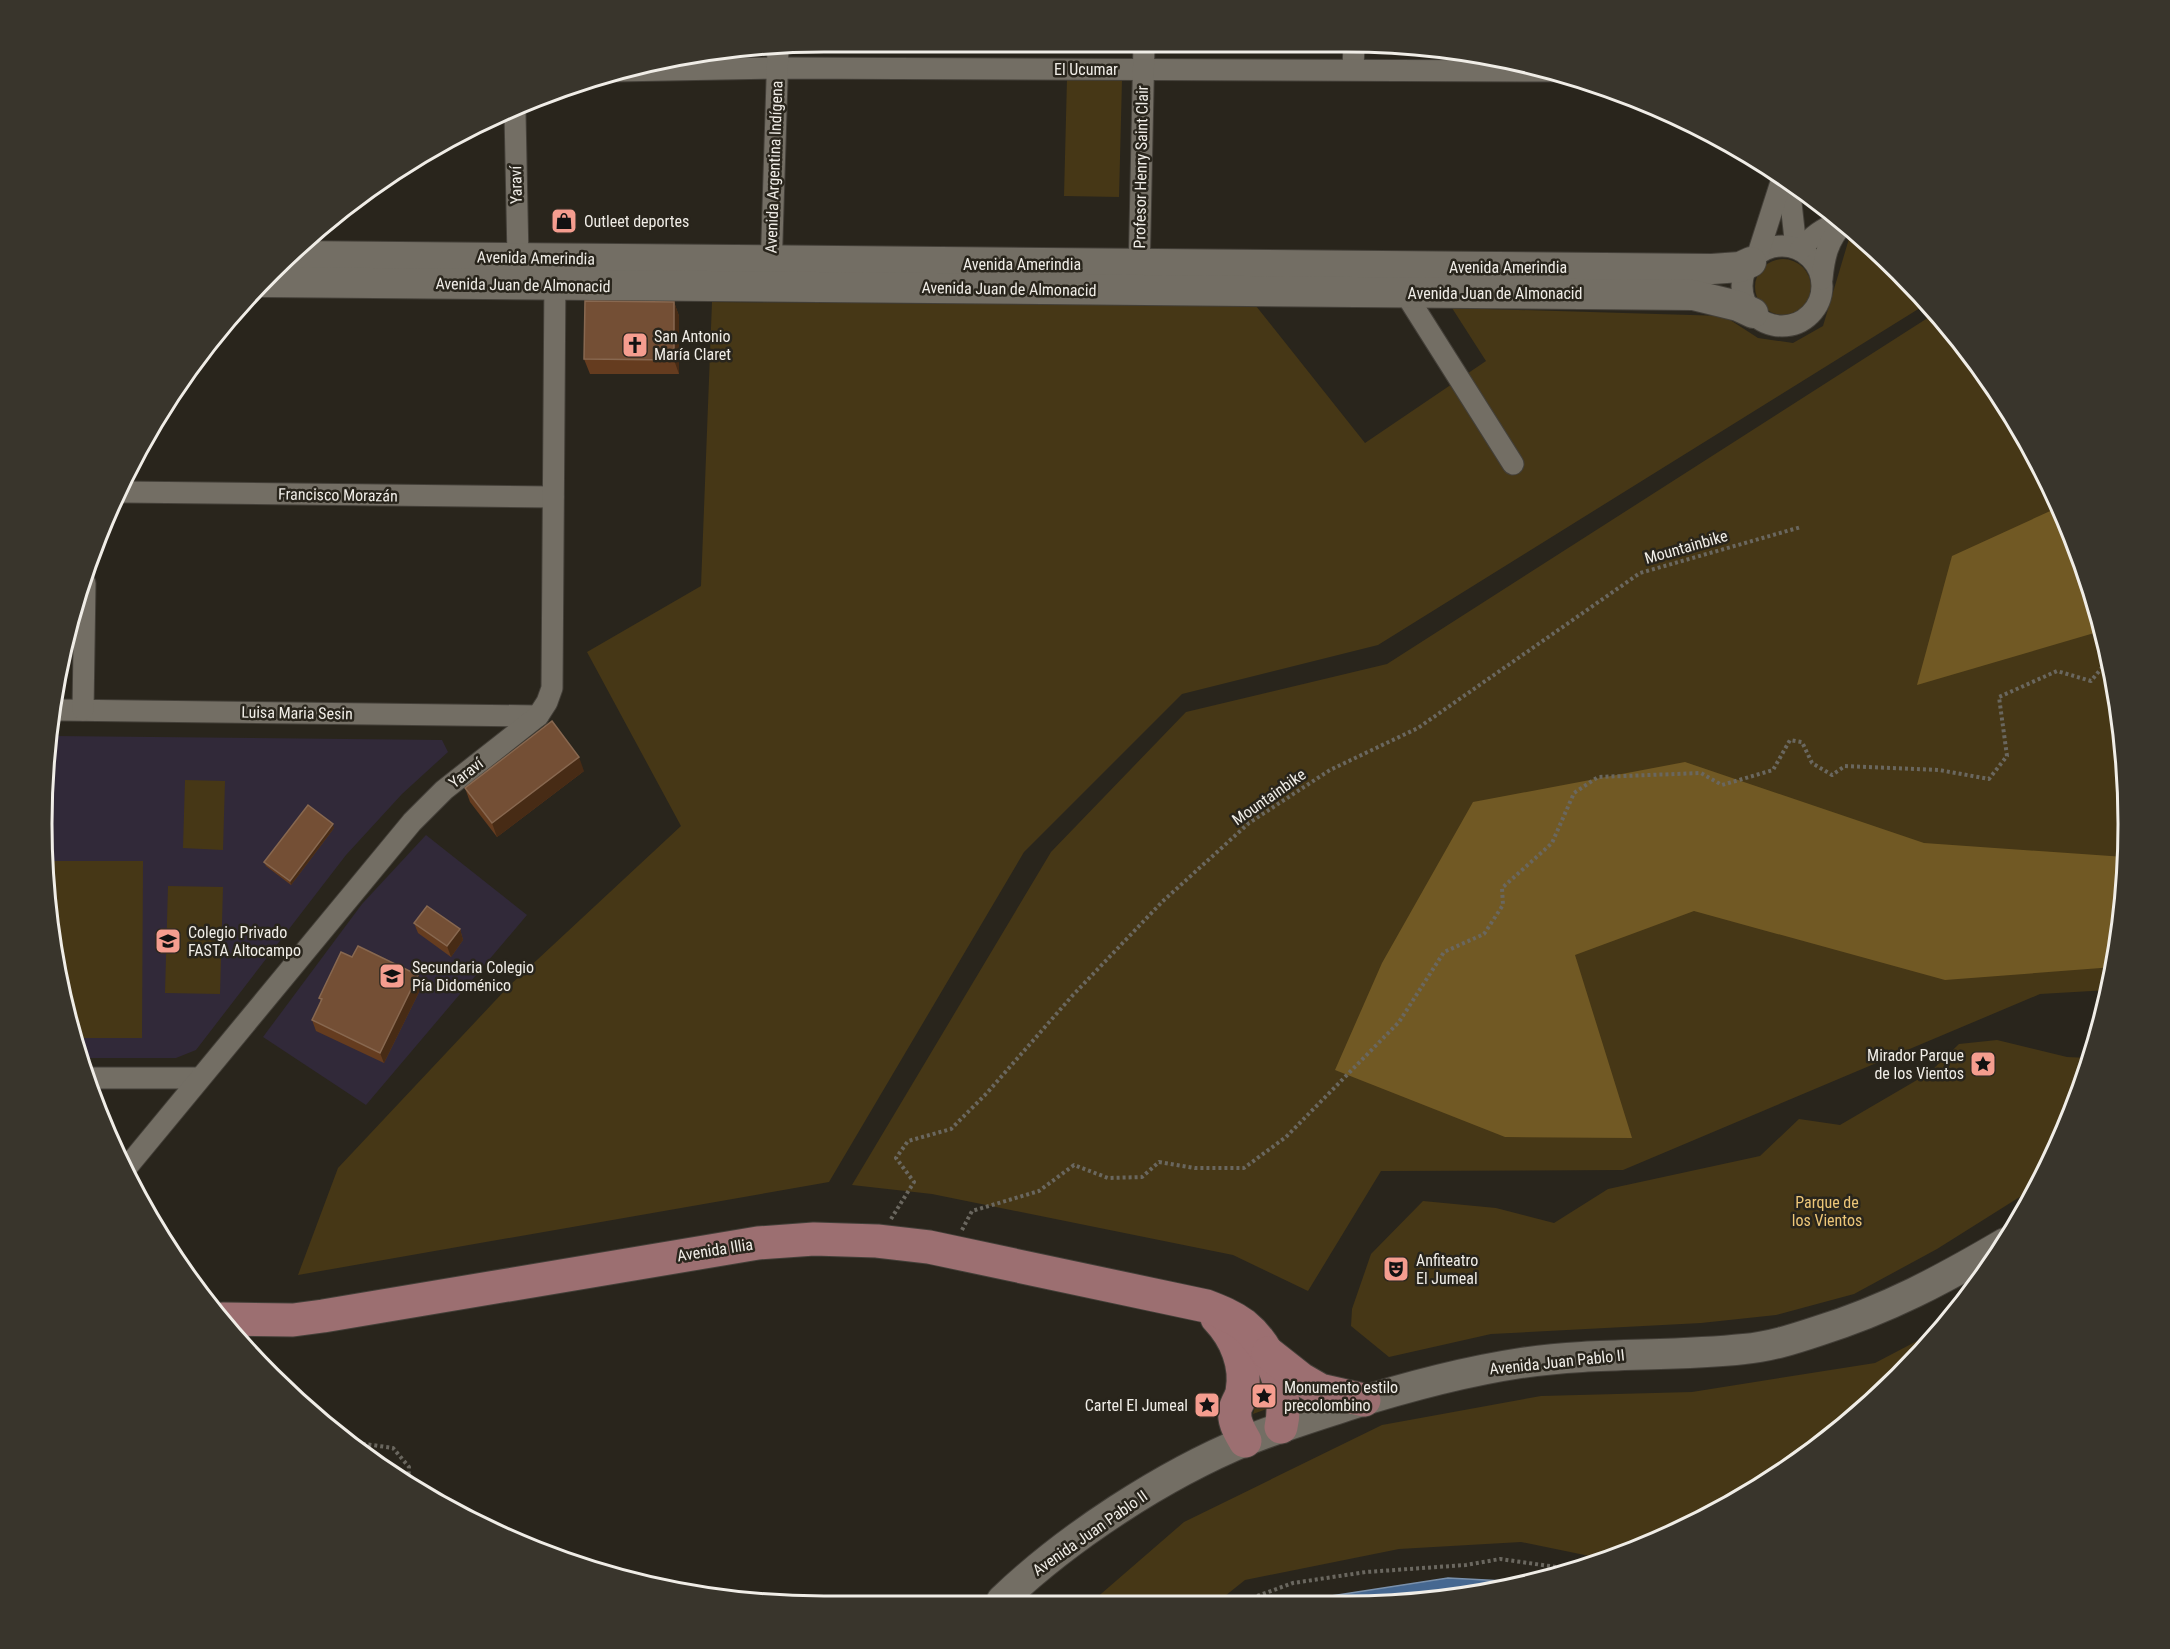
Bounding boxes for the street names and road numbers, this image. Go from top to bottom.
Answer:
street label: El Ucumar [1054,60,1118,79]
street label: Avenida Argentina Indígena [761,80,787,254]
street label: Profesor Henry Saint Clair [1130,85,1152,249]
street label: Yaraví [506,165,526,204]
street label: Avenida Amerindia [477,247,595,269]
street label: Avenida Amerindia [963,255,1081,274]
street label: Avenida Amerindia [1449,258,1567,277]
street label: Avenida Juan de Almonacid [435,274,611,296]
street label: Avenida Juan de Almonacid [921,278,1097,300]
street label: Avenida Juan de Almonacid [1408,284,1582,303]
street label: Francisco Morazán [278,484,398,506]
street label: Mountainbike [1642,526,1730,568]
street label: Luisa Maria Sesin [241,703,353,723]
street label: Yaraví [445,753,488,792]
street label: Mountainbike [1229,765,1309,829]
street label: Avenida Illia [676,1235,754,1265]
street label: Avenida Juan Pablo II [1488,1345,1626,1379]
street label: Avenida Juan Pablo II [1029,1486,1151,1580]

